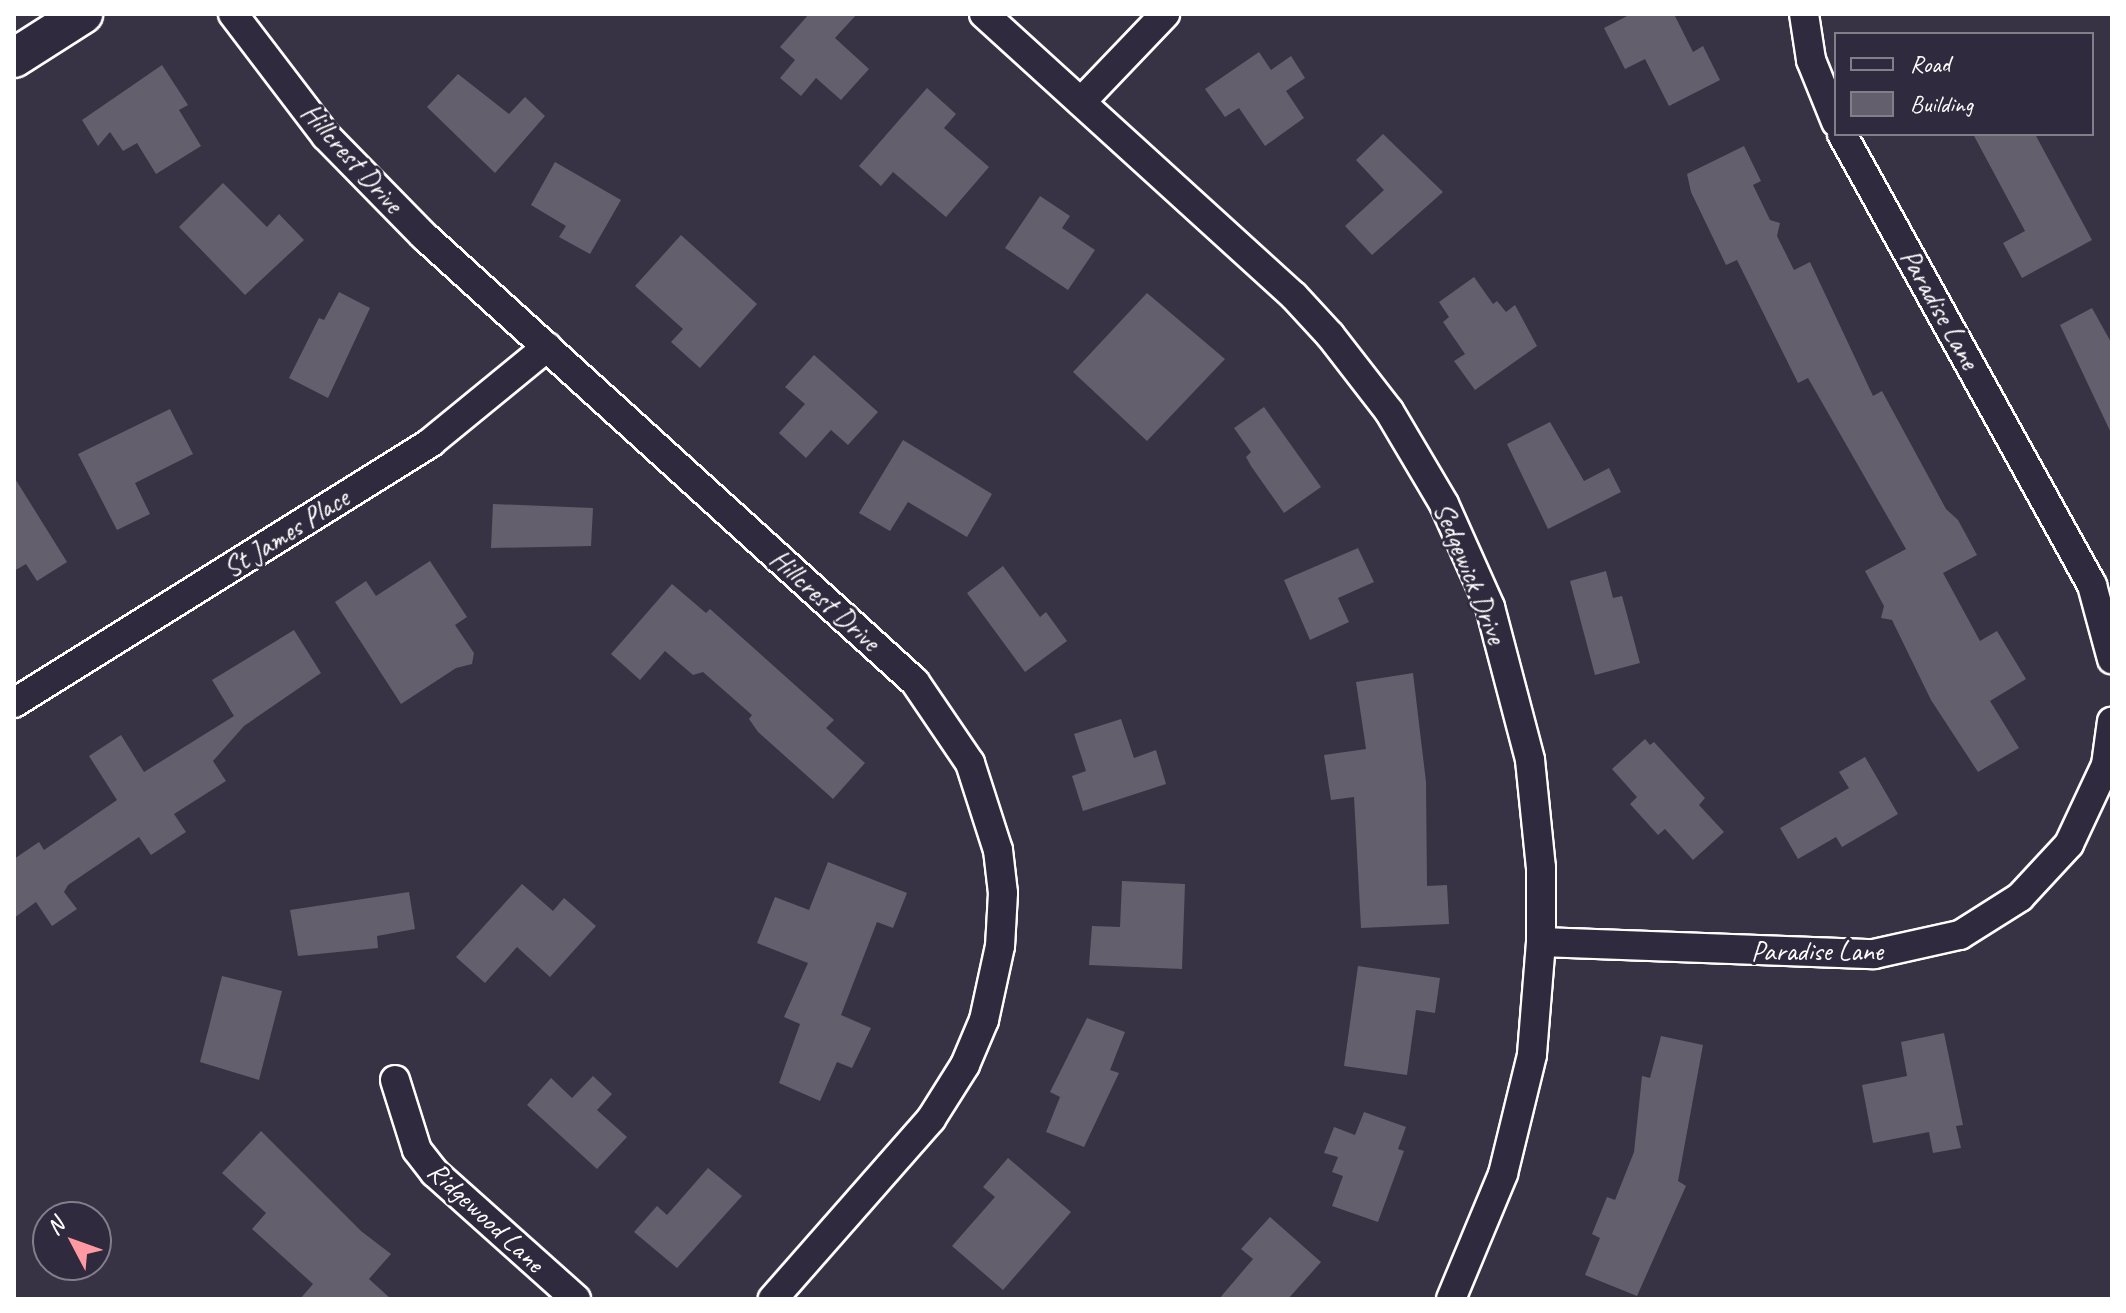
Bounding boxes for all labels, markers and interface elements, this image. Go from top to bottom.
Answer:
legend [1834,32,2094,136]
text: Road [1910,49,1950,79]
text: Building [1910,89,1973,119]
street label: Hillcrest Drive [294,96,410,220]
street label: Paradise Lane [1893,243,1987,375]
street label: St James Place [217,481,355,585]
street label: Sedgewick Drive [1426,498,1514,648]
street label: Hillcrest Drive [763,542,887,658]
street label: Paradise Lane [1751,934,1883,968]
street label: Ridgewood Lane [420,1154,552,1280]
north arrow [32,1201,112,1281]
text: N [40,1212,70,1241]

